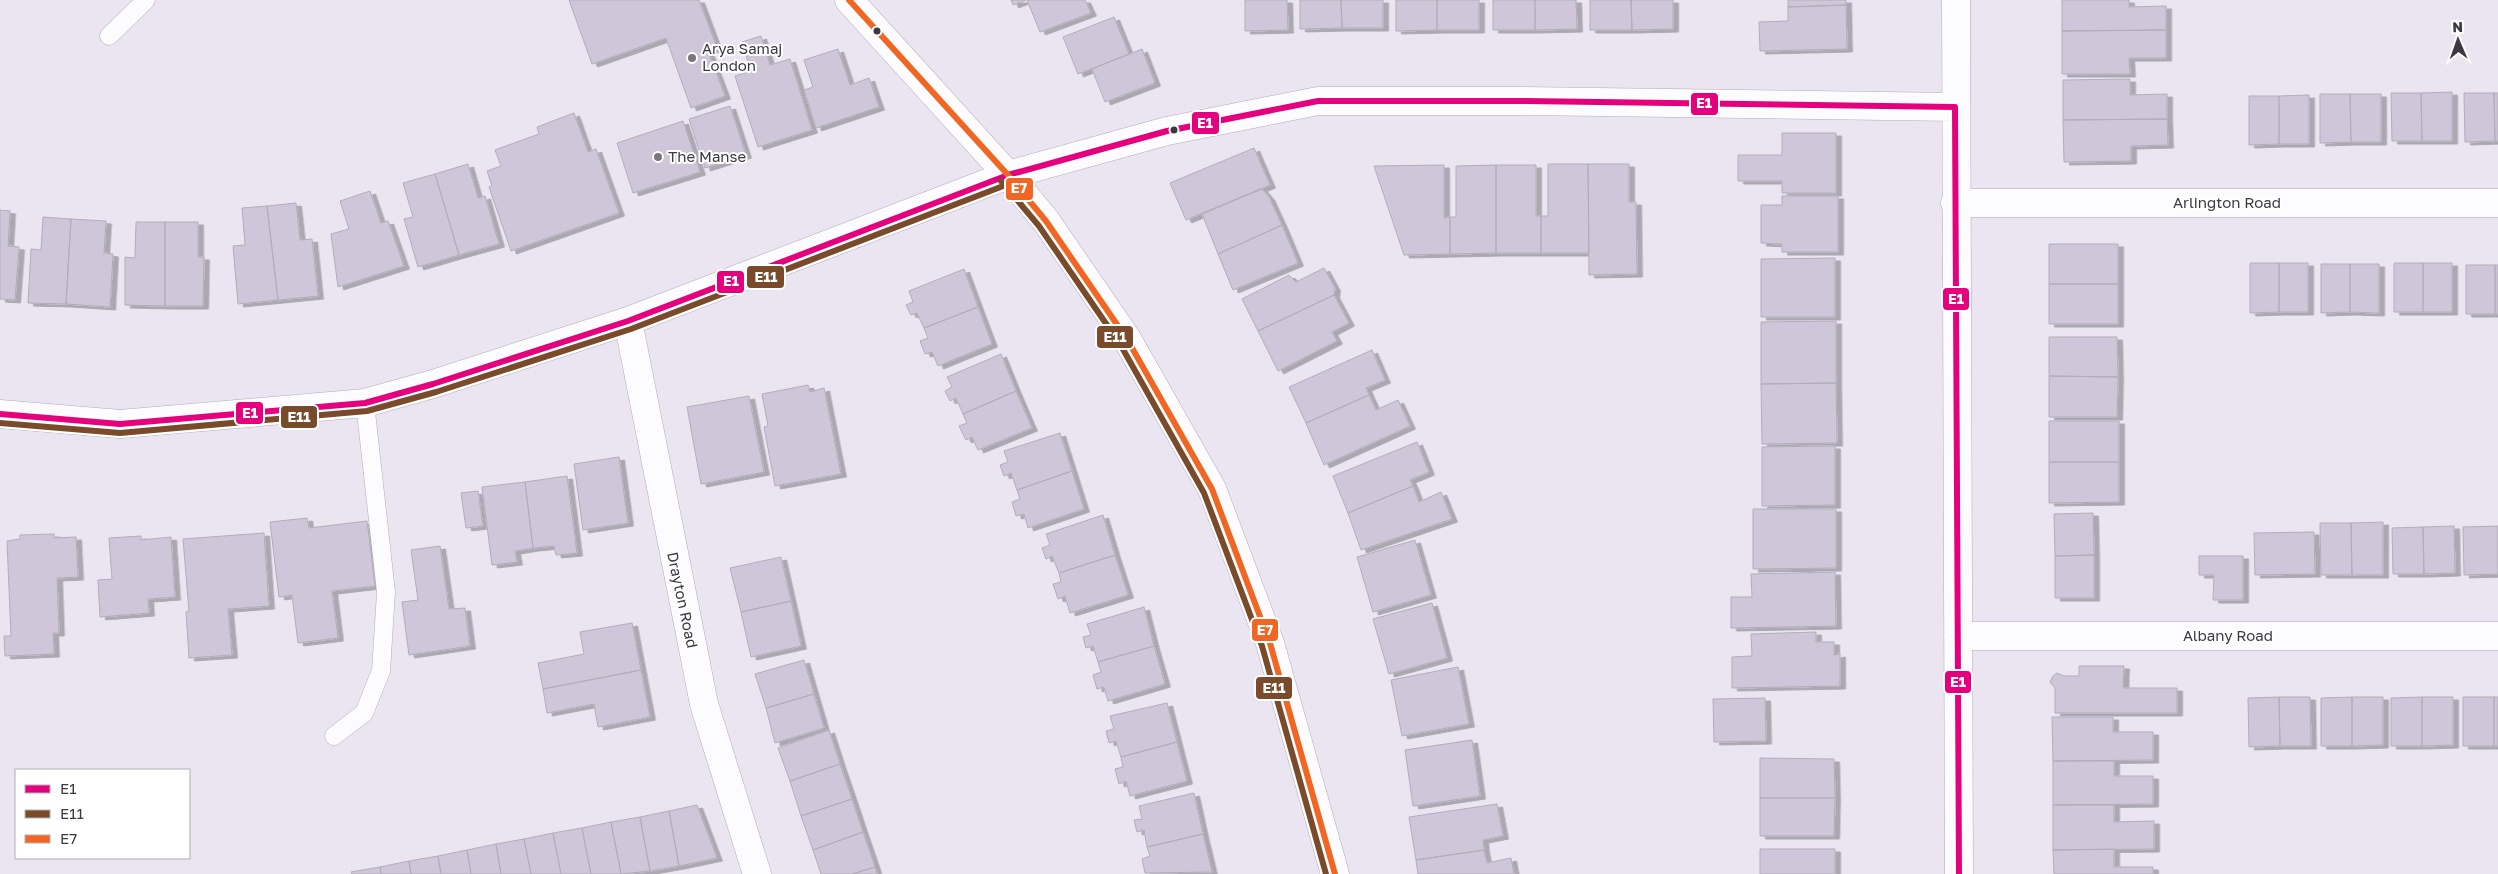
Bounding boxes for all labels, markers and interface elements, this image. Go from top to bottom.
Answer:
north arrow [2433,15,2483,65]
text: N [2452,18,2463,35]
unlabelled marker [872,26,882,36]
place label: Arya Samaj London [702,39,782,74]
marker: Arya Samaj London [686,52,698,64]
line badge: E1 [1690,92,1719,116]
text: E1 [1696,94,1712,111]
line badge: E1 [1191,111,1220,135]
text: E1 [1197,114,1213,131]
unlabelled marker [1169,125,1179,135]
place label: The Manse [668,147,747,165]
marker: The Manse [652,151,664,163]
line badge: E7 [1005,177,1034,201]
text: E7 [1011,179,1028,196]
street label: Arlington Road [2173,193,2281,211]
line badge: E11 [746,265,785,289]
text: E11 [754,268,778,285]
line badge: E1 [716,270,745,294]
text: E1 [723,272,739,289]
line badge: E1 [1942,287,1970,311]
text: E1 [1948,290,1964,307]
line badge: E11 [1096,325,1134,349]
text: E11 [1103,328,1127,345]
line badge: E1 [235,401,264,425]
text: E1 [242,404,258,421]
line badge: E11 [280,405,318,429]
text: E11 [287,408,311,425]
street label: Drayton Road [664,550,702,650]
line badge: E7 [1251,618,1279,642]
text: E7 [1257,621,1274,638]
street label: Albany Road [2183,626,2273,644]
line badge: E1 [1944,670,1972,694]
text: E1 [1950,673,1966,690]
line badge: E11 [1255,676,1293,700]
text: E11 [1262,679,1286,696]
legend [15,769,190,859]
text: E1 [60,779,76,797]
text: E11 [60,804,84,822]
text: E7 [60,829,77,847]

